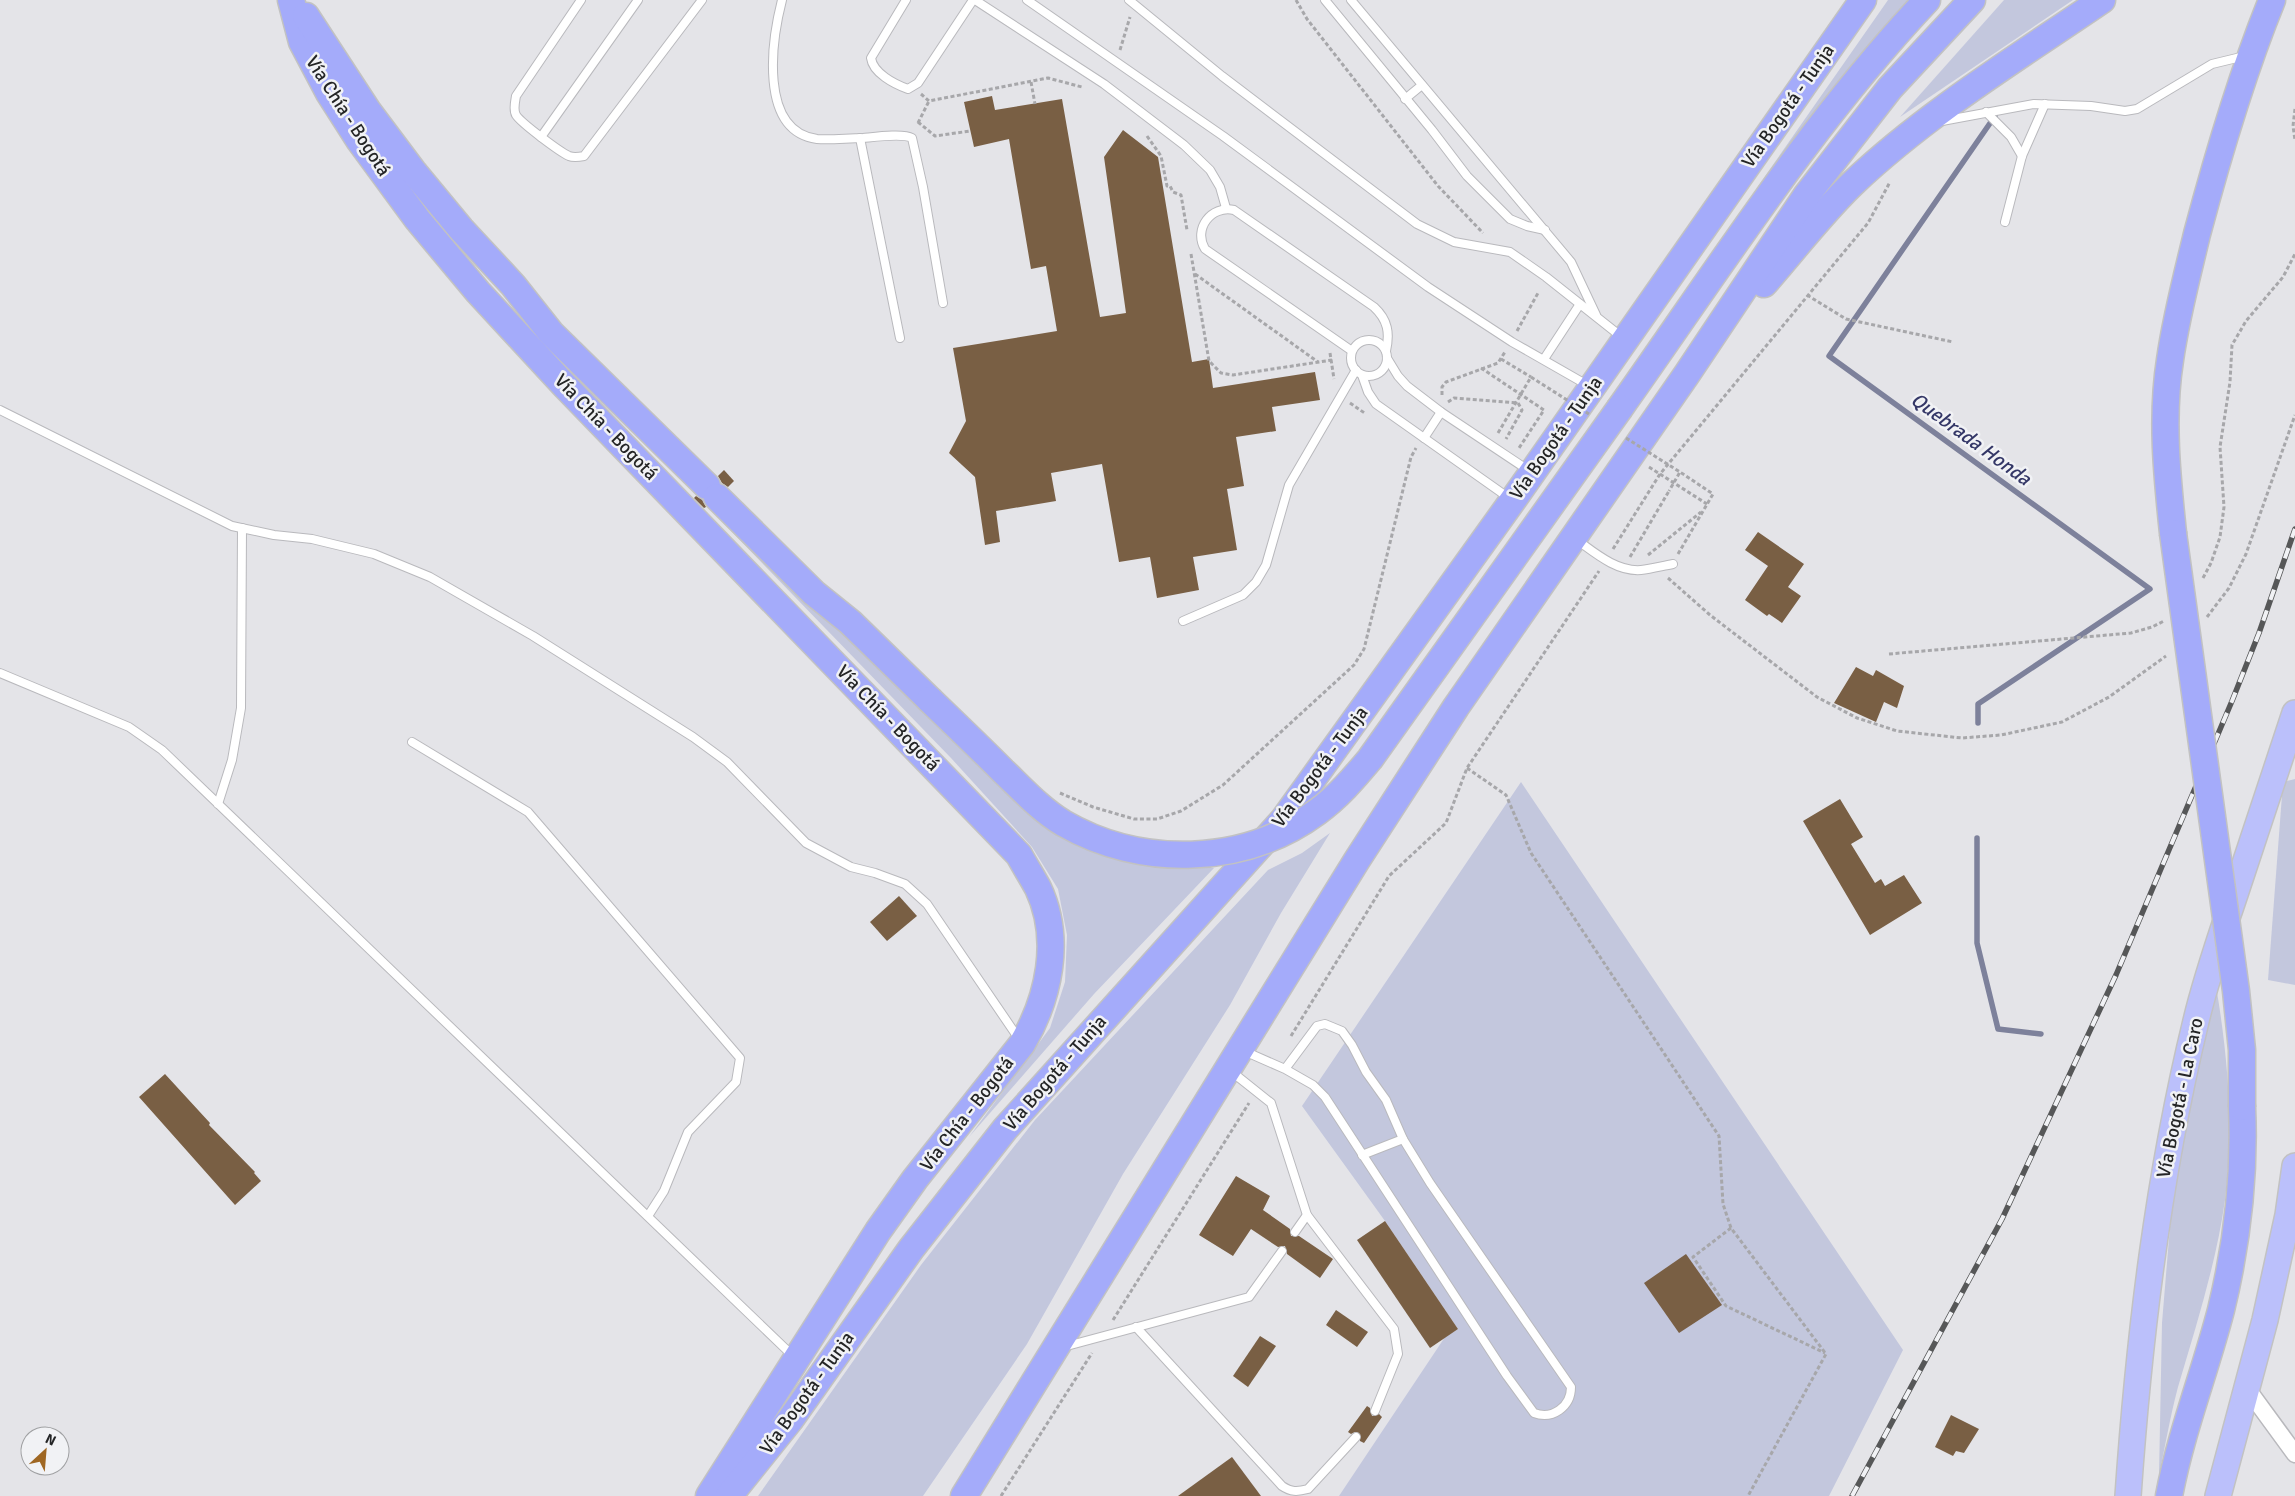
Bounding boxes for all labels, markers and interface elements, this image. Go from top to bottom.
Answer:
street label: Vía Bogotá - Tunja [1736,39,1840,173]
street label: Vía Chía - Bogotá [300,51,396,181]
street label: Vía Chía - Bogotá [549,369,663,485]
street label: Vía Bogotá - Tunja [1504,371,1608,505]
water label: Quebrada Honda [1906,387,2037,491]
street label: Vía Chía - Bogotá [831,660,945,776]
street label: Vía Bogotá - Tunja [1267,702,1373,832]
street label: Vía Bogotá - Tunja [998,1010,1112,1136]
street label: Vía Bogotá - La Caro [2151,1016,2209,1180]
street label: Vía Chía - Bogotá [915,1052,1019,1176]
street label: Vía Bogotá - Tunja [754,1327,860,1459]
north arrow [20,1426,70,1476]
text: N [42,1430,59,1450]

